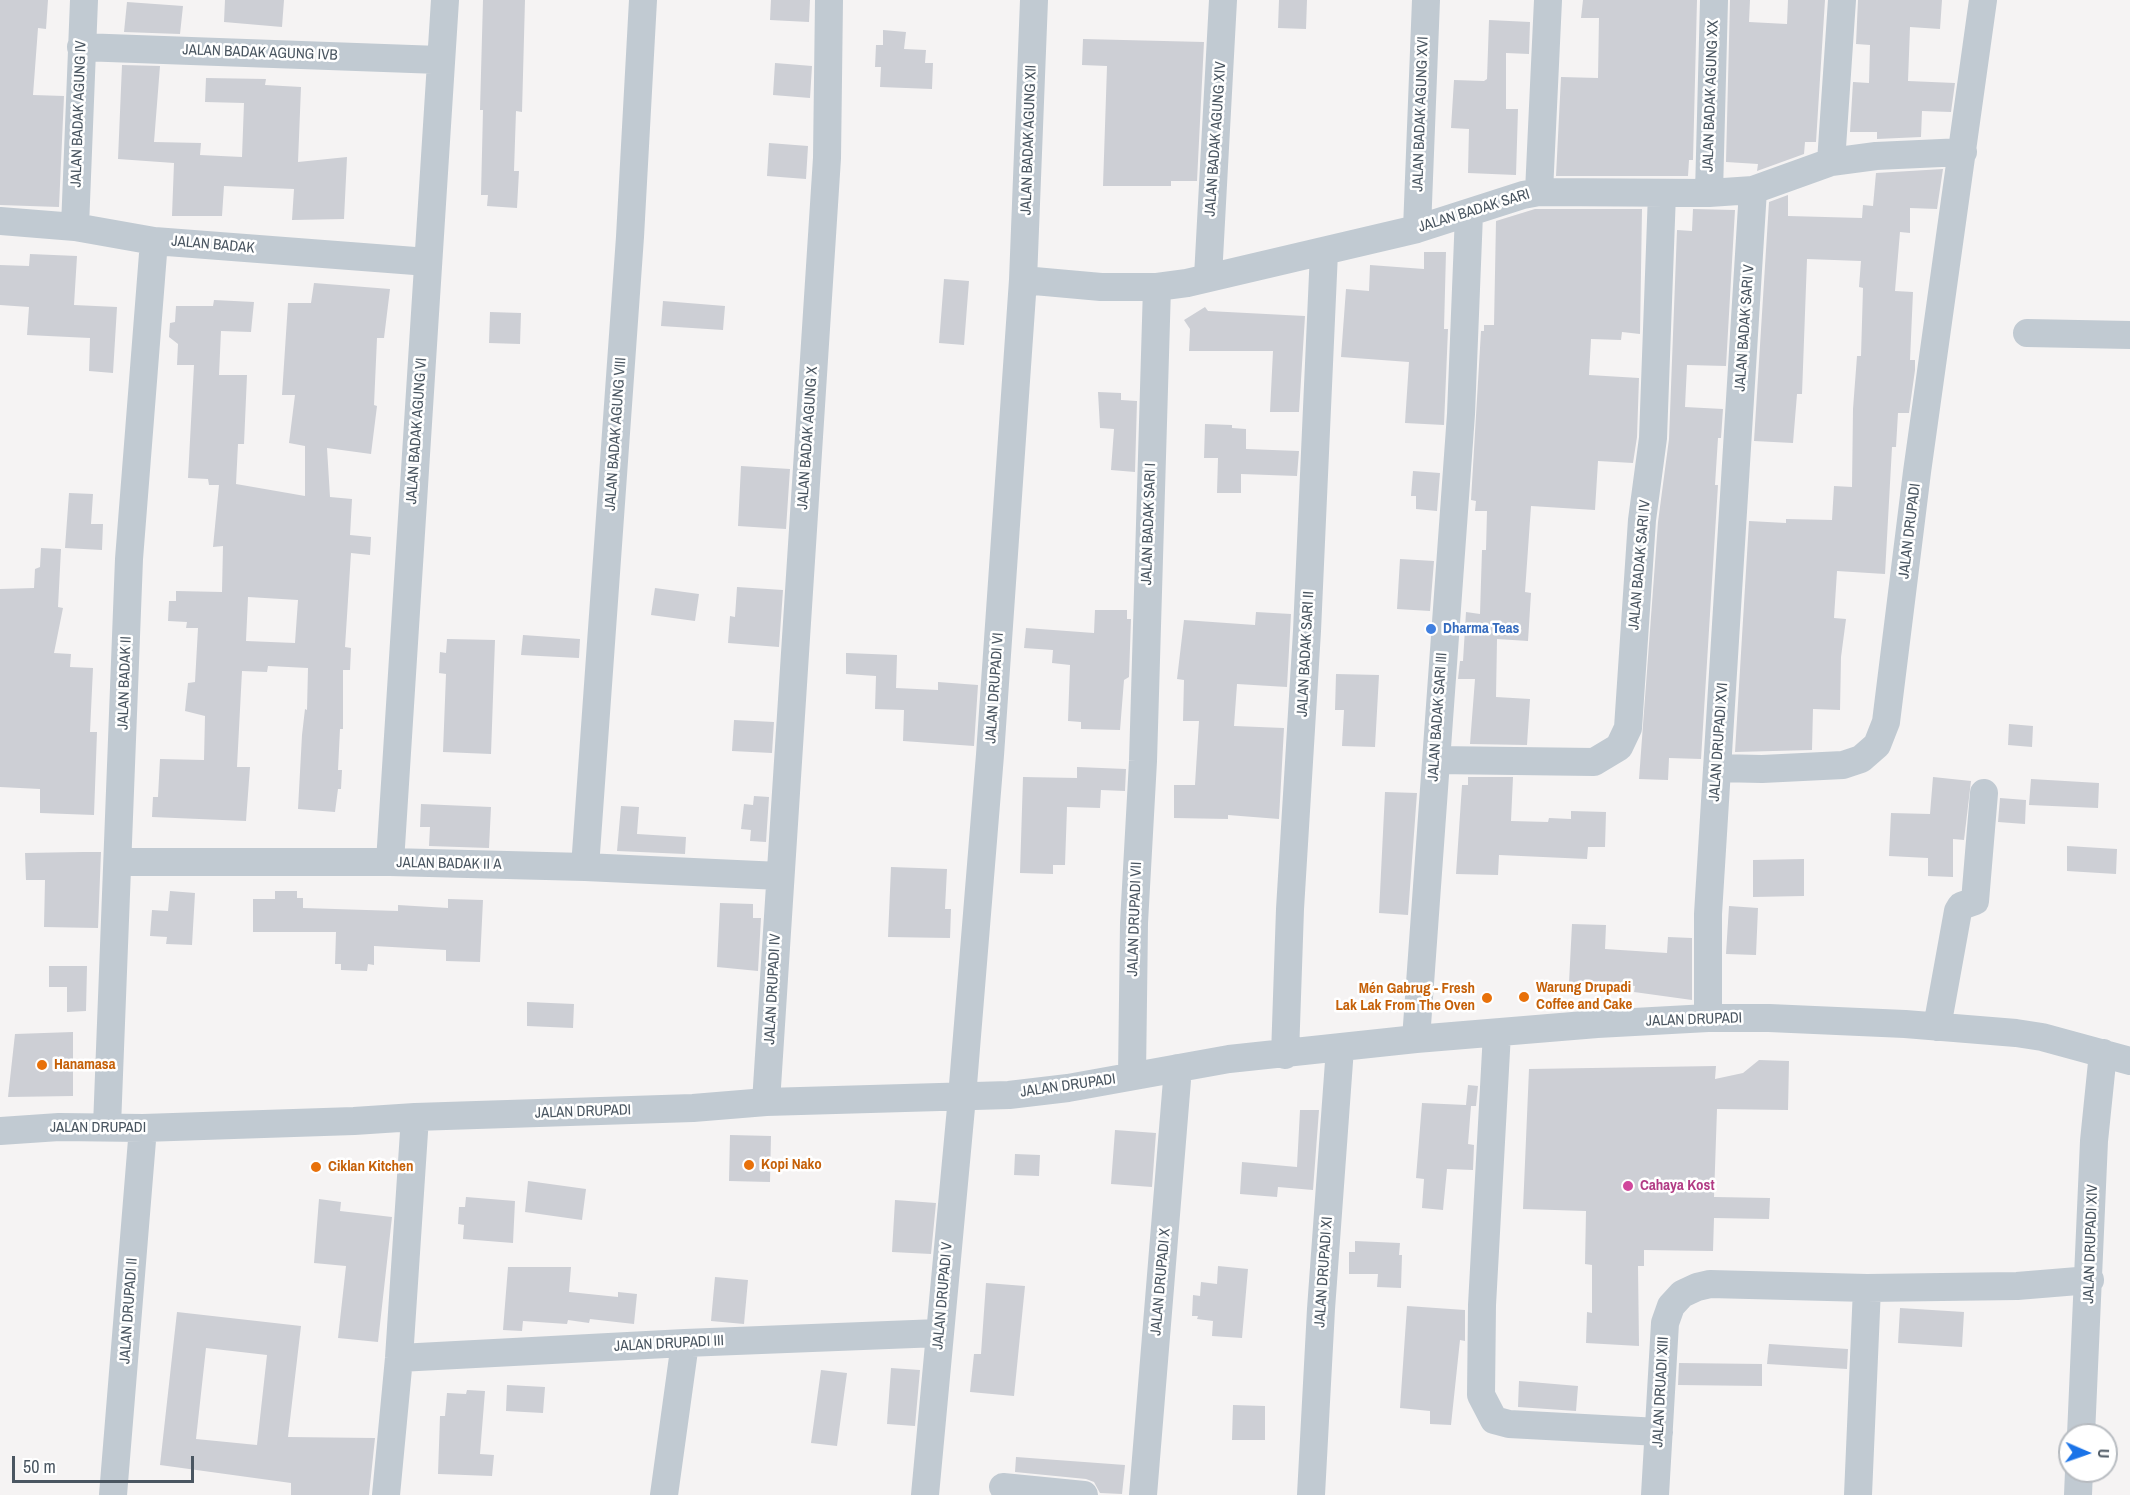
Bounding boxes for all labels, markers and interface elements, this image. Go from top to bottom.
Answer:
street label: JALAN BADAK AGUNG XX [1699,20,1723,172]
street label: JALAN BADAK AGUNG XVI [1409,36,1433,192]
street label: JALAN BADAK AGUNG IV [67,40,91,188]
street label: JALAN BADAK AGUNG IVB [182,41,338,65]
street label: JALAN BADAK AGUNG XIV [1202,61,1230,217]
street label: JALAN BADAK AGUNG XII [1017,65,1041,215]
street label: JALAN BADAK SARI [1416,186,1532,236]
street label: JALAN BADAK [171,232,255,258]
street label: JALAN BADAK SARI V [1732,264,1758,392]
street label: JALAN BADAK AGUNG VI [403,357,431,505]
street label: JALAN BADAK AGUNG VIII [602,357,630,511]
street label: JALAN BADAK AGUNG X [794,366,822,510]
street label: JALAN BADAK SARI I [1138,463,1160,585]
street label: JALAN DRUPADI [1895,482,1925,580]
street label: JALAN BADAK SARI IV [1625,499,1655,631]
street label: JALAN BADAK SARI II [1294,591,1318,717]
place label: Dharma Teas [1443,620,1519,638]
marker: Dharma Teas [1424,622,1438,636]
street label: JALAN DRUPADI VI [982,632,1008,744]
street label: JALAN BADAK II [114,636,136,730]
street label: JALAN BADAK SARI III [1425,652,1451,782]
street label: JALAN DRUPADI XVI [1706,682,1732,802]
street label: JALAN BADAK II A [396,854,502,874]
street label: JALAN DRUPADI VII [1124,861,1146,977]
street label: JALAN DRUPADI IV [761,933,785,1045]
place label: Warung Drupadi Coffee and Cake [1536,979,1632,1014]
place label: Mén Gabrug - Fresh Lak Lak From The Oven [1336,980,1475,1015]
marker: Warung Drupadi Coffee and Cake [1517,990,1531,1004]
marker: Mén Gabrug - Fresh Lak Lak From The Oven [1480,991,1494,1005]
street label: JALAN DRUPADI [1646,1009,1742,1031]
place label: Hanamasa [54,1056,116,1074]
marker: Hanamasa [35,1058,49,1072]
street label: JALAN DRUPADI [1019,1070,1117,1102]
street label: JALAN DRUPADI [535,1101,631,1123]
street label: JALAN DRUPADI [50,1119,146,1137]
place label: Kopi Nako [761,1156,822,1174]
place label: Ciklan Kitchen [328,1158,413,1176]
marker: Kopi Nako [742,1158,756,1172]
marker: Ciklan Kitchen [309,1160,323,1174]
place label: Cahaya Kost [1640,1177,1715,1195]
marker: Cahaya Kost [1621,1179,1635,1193]
street label: JALAN DRUPADI XIV [2080,1184,2102,1304]
street label: JALAN DRUPADI XI [1311,1216,1337,1328]
street label: JALAN DRUPADI X [1147,1228,1175,1336]
street label: JALAN DRUPADI V [929,1242,957,1350]
street label: JALAN DRUPADI II [116,1257,142,1365]
street label: JALAN DRUPADI III [614,1332,724,1356]
street label: JALAN DRUADI XIII [1649,1336,1673,1448]
north arrow [2058,1423,2118,1483]
scale bar [15,1444,196,1482]
text: U [2093,1448,2115,1459]
text: 50 m [23,1454,56,1479]

